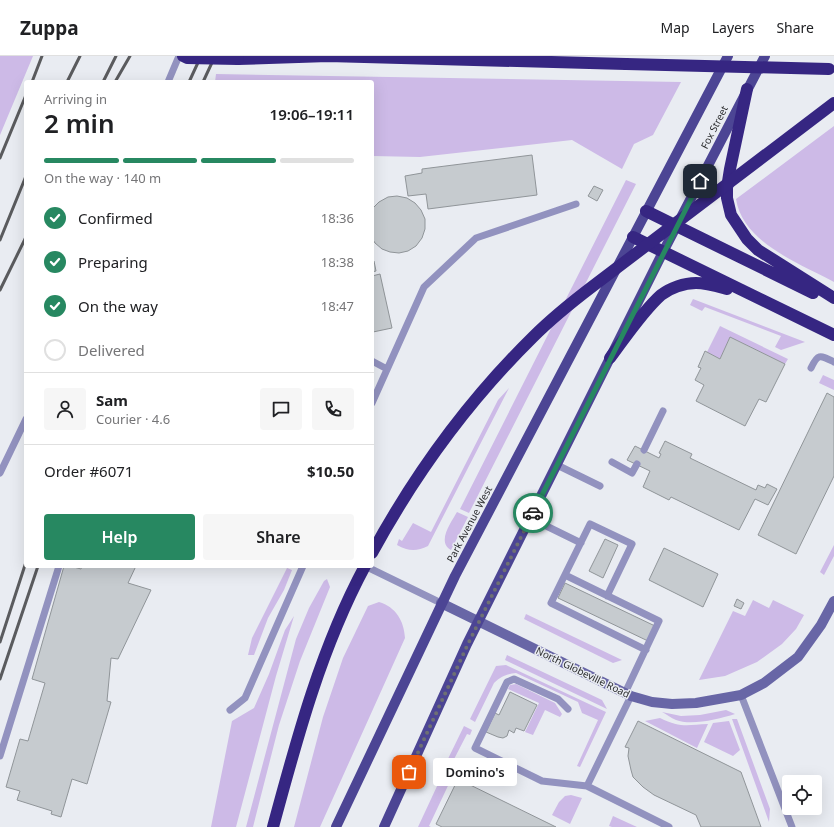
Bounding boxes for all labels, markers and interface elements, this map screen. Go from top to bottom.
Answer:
text: Zuppa [20,15,79,41]
text: Map [661,18,690,37]
text: Layers [712,18,754,37]
text: Share [776,18,814,37]
text: Arriving in [44,90,107,108]
street label: Fox Street [697,103,731,151]
text: 19:06–19:11 [270,104,354,124]
text: 2 min [44,105,115,141]
pin [683,164,717,198]
text: On the way · 140 m [44,169,161,187]
icon: home [689,170,711,192]
icon: check [44,207,66,229]
text: Confirmed [78,208,153,228]
text: 18:36 [321,209,354,227]
icon: check [44,251,66,273]
text: Preparing [78,252,148,272]
text: 18:38 [321,253,354,271]
icon: check [44,295,66,317]
text: On the way [78,296,158,316]
text: 18:47 [321,297,354,315]
text: Delivered [78,340,145,360]
button: person [44,388,86,430]
button: chat [260,388,302,430]
button: phone [312,388,354,430]
text: Sam [96,390,128,410]
text: Courier · 4.6 [96,410,170,428]
text: Order #6071 [44,461,133,481]
text: $10.50 [307,461,354,481]
street label: Park Avenue West [443,483,495,565]
courier [513,493,553,533]
icon: car [522,502,544,524]
button: Help [44,514,195,560]
button: Share [203,514,354,560]
street label: North Globeville Road [534,643,632,701]
pin [392,755,426,789]
callout: Domino's [433,758,517,786]
icon: bag [398,761,420,783]
text: Domino's [445,763,505,781]
map controls [782,775,822,815]
button: locate [782,775,822,815]

